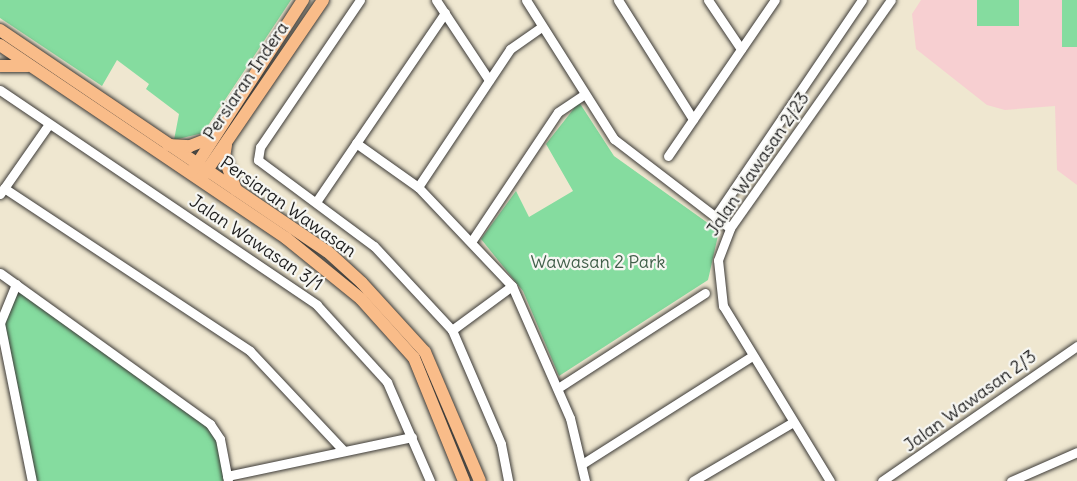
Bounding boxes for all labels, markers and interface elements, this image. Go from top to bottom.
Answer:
street label: Persiaran Indera [199,18,293,144]
street label: Jalan Wawasan 2/23 [702,88,814,240]
street label: Persiaran Wawasan [216,152,360,262]
street label: Jalan Wawasan 3/1 [185,190,327,296]
park label: Wawasan 2 Park [531,251,665,273]
street label: Jalan Wawasan 2/3 [899,346,1041,456]

